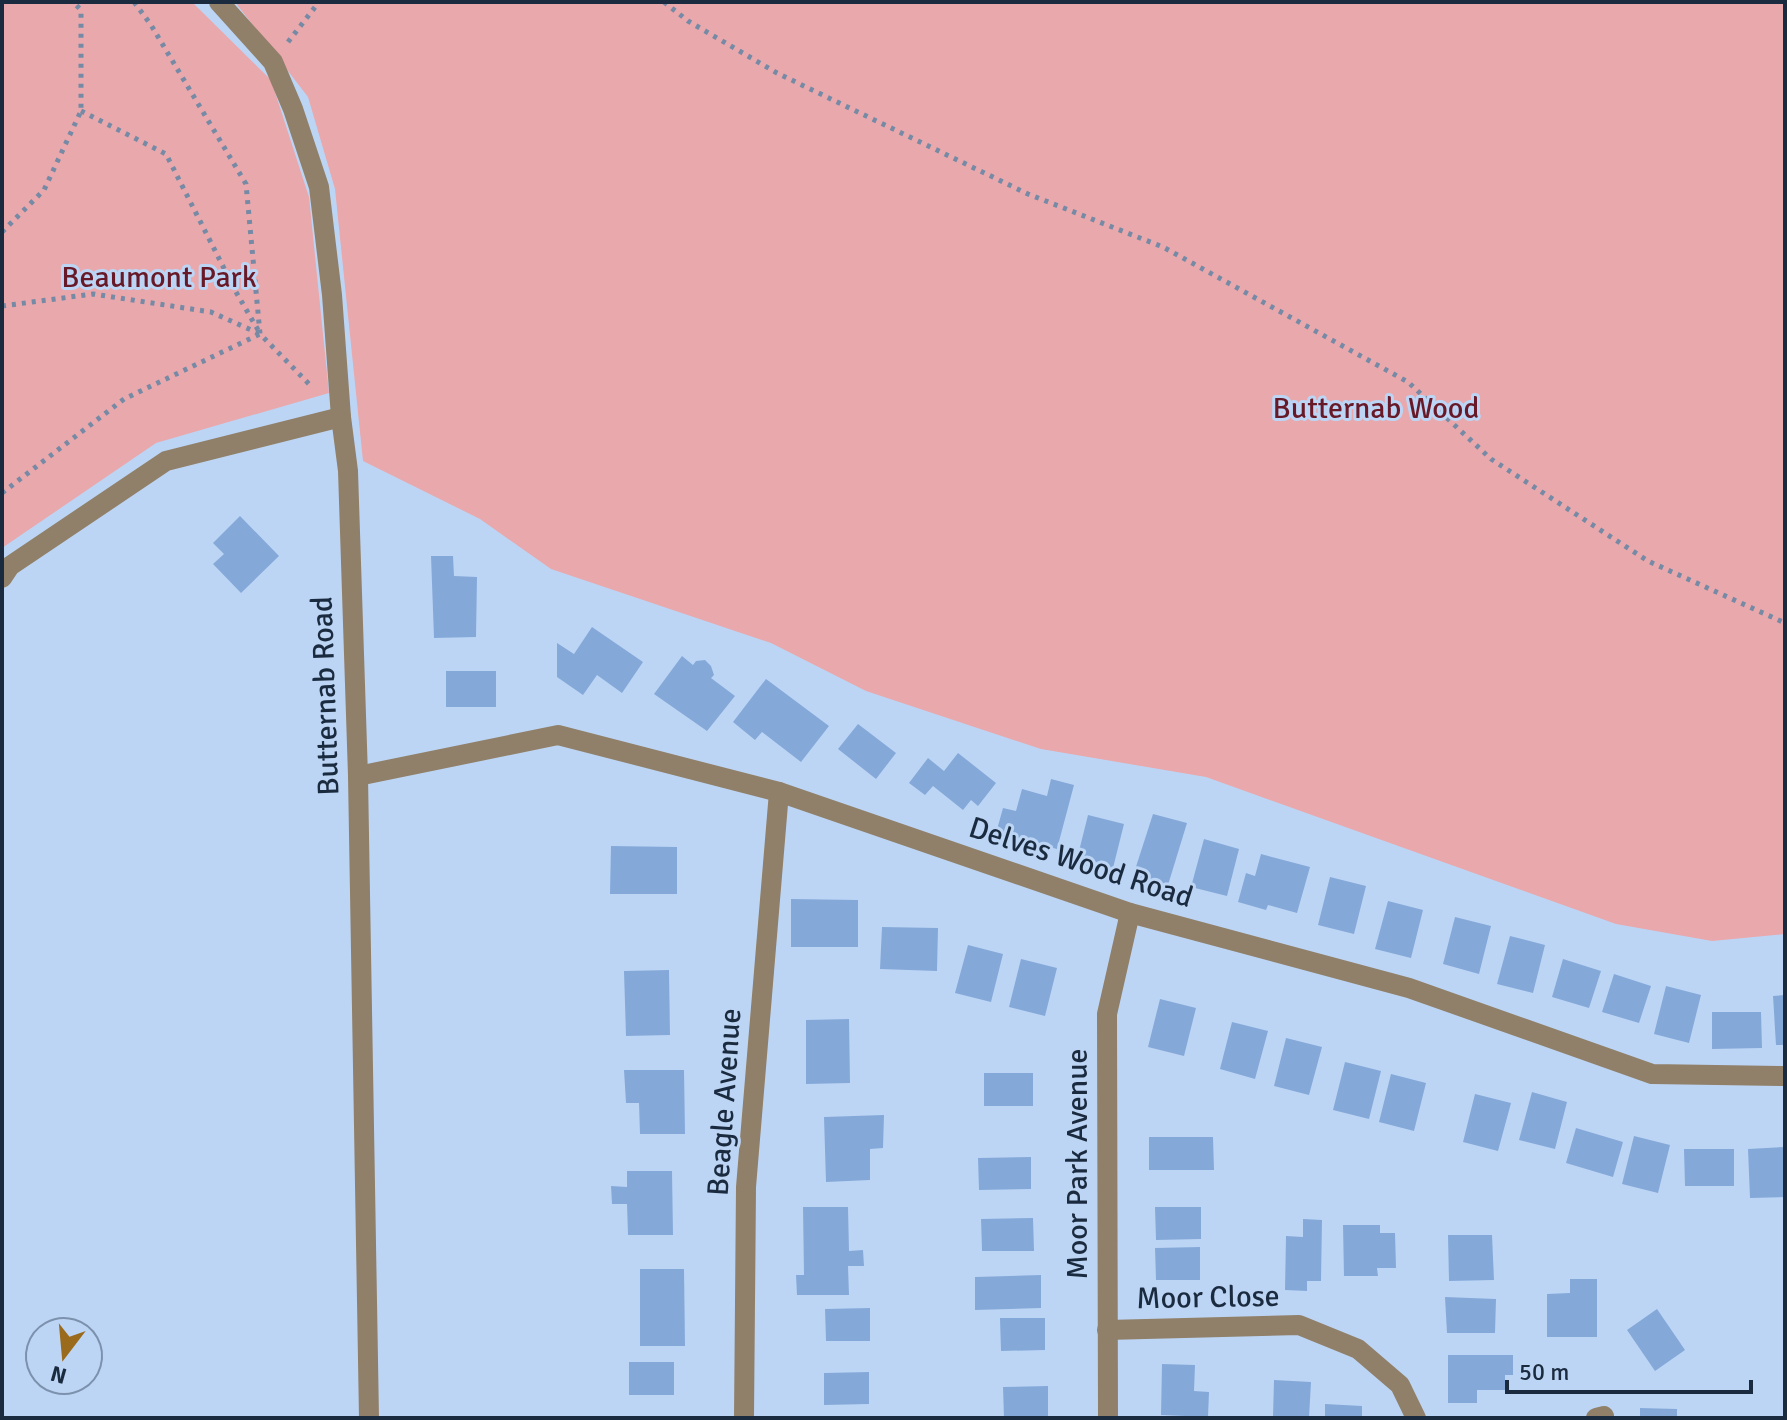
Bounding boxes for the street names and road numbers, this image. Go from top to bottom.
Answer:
street label: Butternab Road [304,596,347,796]
street label: Delves Wood Road [964,809,1197,916]
street label: Beagle Avenue [699,1007,750,1197]
street label: Moor Park Avenue [1059,1048,1096,1280]
street label: Moor Close [1136,1278,1280,1317]

